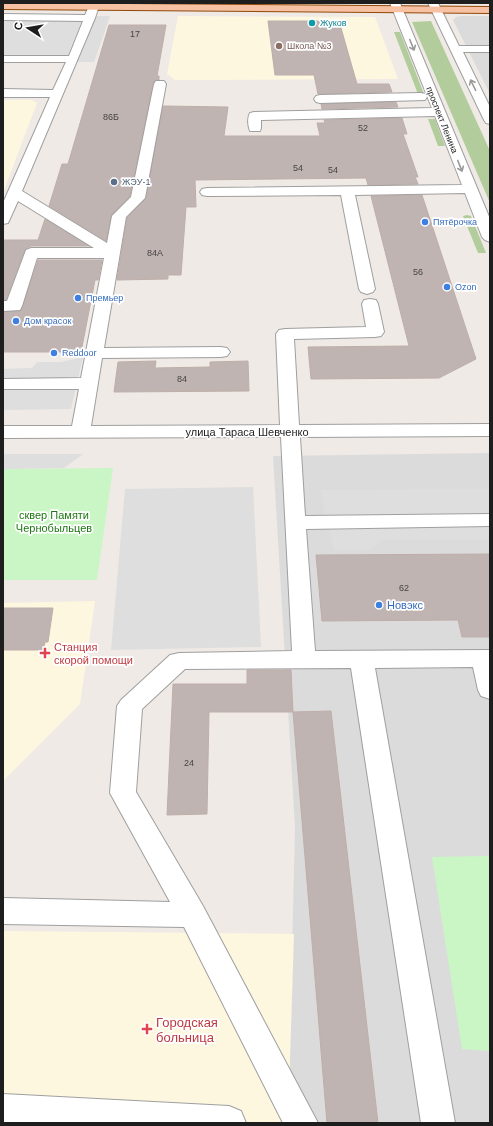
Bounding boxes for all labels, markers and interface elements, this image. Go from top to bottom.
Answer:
north arrow [8,8,48,48]
marker: Жуков [307,18,317,28]
place label: Жуков [320,18,347,28]
text: С [12,21,25,31]
house number: 17 [130,29,140,39]
one-way arrow [409,39,416,51]
marker: Школа №3 [274,41,284,51]
place label: Школа №3 [287,41,332,51]
one-way arrow [469,80,476,92]
street label: проспект Ленина [424,85,460,155]
house number: 86Б [103,112,119,122]
house number: 52 [358,123,368,133]
one-way arrow [457,160,465,172]
house number: 54 [293,163,303,173]
house number: 54 [328,165,338,175]
marker: ЖЭУ-1 [109,177,119,187]
place label: ЖЭУ-1 [122,177,151,187]
marker: Пятёрочка [420,217,430,227]
place label: Пятёрочка [433,217,477,227]
house number: 84А [147,248,163,258]
house number: 56 [413,267,423,277]
marker: Ozon [442,282,452,292]
place label: Ozon [455,282,477,292]
marker: Премьер [73,293,83,303]
place label: Премьер [86,293,123,303]
marker: Дом красок [11,316,21,326]
place label: Дом красок [24,316,71,326]
marker: Reddoor [49,348,59,358]
place label: Reddoor [62,348,97,358]
house number: 84 [177,374,187,384]
street label: улица Тараса Шевченко [185,426,309,438]
park label: сквер Памяти Чернобыльцев [16,509,92,534]
house number: 62 [399,583,409,593]
place label: Новэкс [387,599,423,611]
marker: Новэкс [374,600,384,610]
place label: Станция скорой помощи [54,641,133,666]
marker: Станция скорой помощи [39,647,51,659]
house number: 24 [184,758,194,768]
place label: Городская больница [156,1015,218,1045]
marker: Городская больница [141,1023,153,1035]

